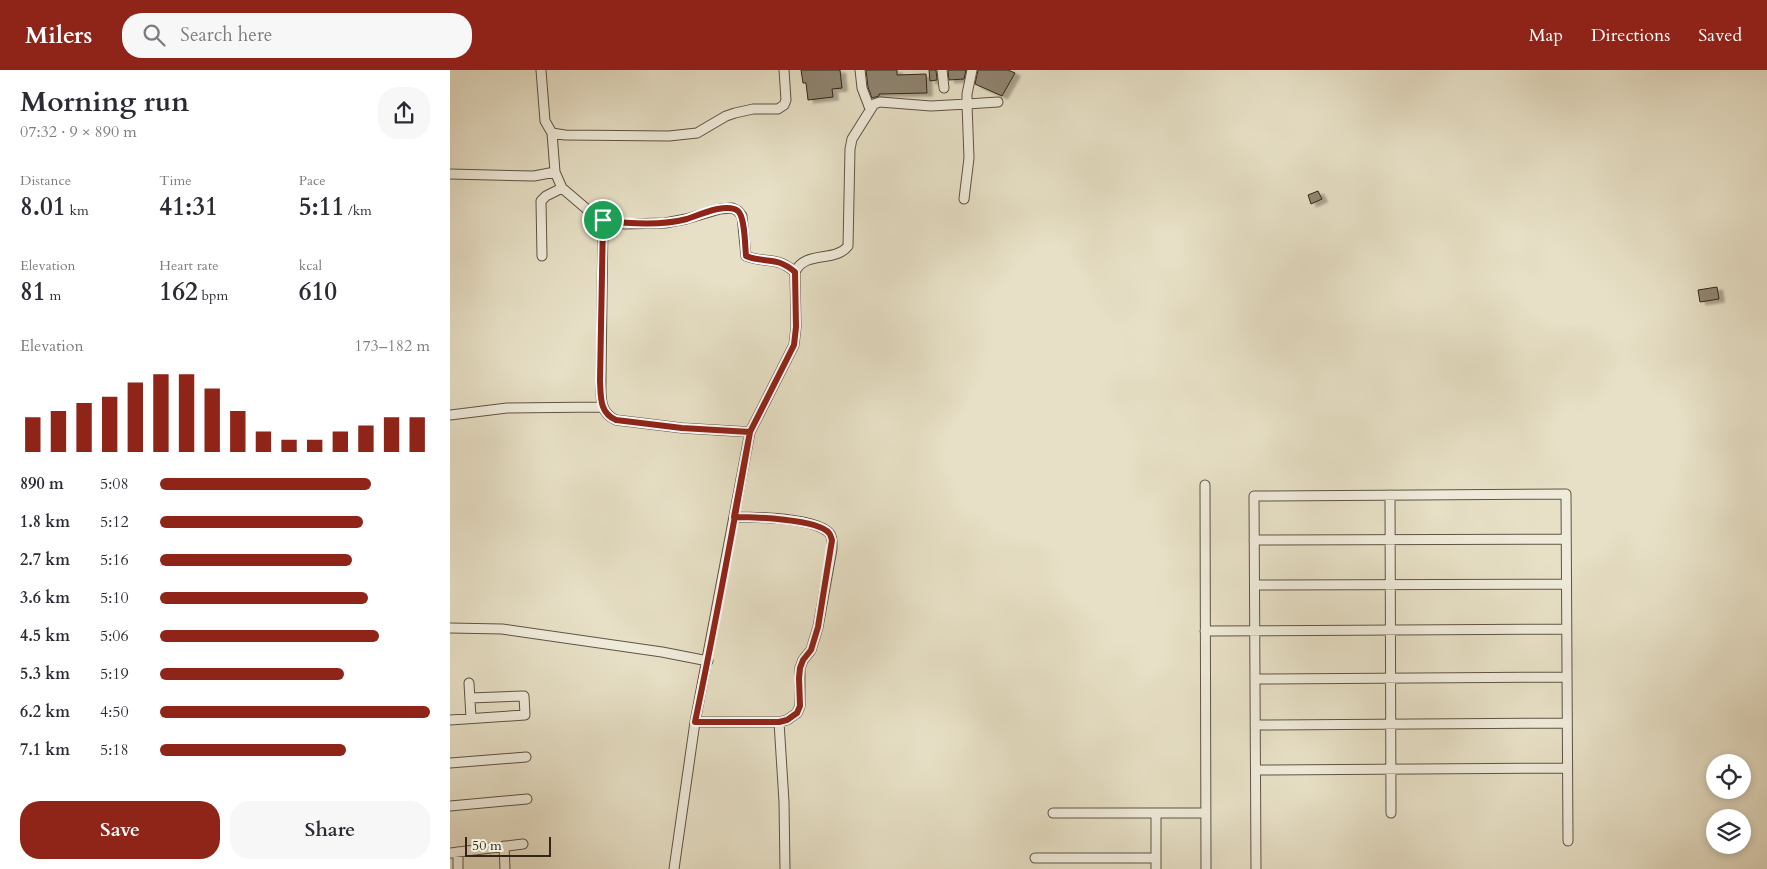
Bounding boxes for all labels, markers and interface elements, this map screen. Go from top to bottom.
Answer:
search box [122,13,472,58]
text: Milers [25,19,92,52]
icon: search [140,21,168,49]
text: Search here [180,22,272,48]
text: Map [1529,23,1563,48]
text: Directions [1591,23,1670,48]
text: Saved [1698,23,1742,48]
text: Morning run [20,83,189,121]
button: share [378,87,430,139]
text: 07:32 · 9 × 890 m [20,121,137,143]
text: Distance [20,171,71,190]
text: Time [159,171,192,190]
text: Pace [299,171,326,190]
text: 8.01 [20,190,66,224]
text: 41:31 [159,190,218,224]
text: 5:11 [299,190,344,224]
pin [582,199,624,241]
text: km [66,201,89,220]
text: /km [344,201,372,220]
icon: arrive [589,206,617,234]
text: Elevation [20,256,76,275]
text: Heart rate [159,256,219,275]
text: kcal [299,256,322,275]
text: 81 [20,275,46,309]
text: 162 [159,275,198,309]
text: 610 [299,275,337,309]
text: m [46,286,61,305]
text: bpm [198,286,228,305]
text: Elevation [20,335,84,357]
text: 173–182 m [354,335,430,357]
text: 890 m [20,473,64,495]
text: 5:08 [100,473,129,495]
text: 1.8 km [20,511,70,533]
text: 5:12 [100,511,129,533]
text: 2.7 km [20,549,70,571]
text: 5:16 [100,549,129,571]
text: 3.6 km [20,587,70,609]
text: 5:10 [100,587,129,609]
text: 4.5 km [20,625,70,647]
text: 5:06 [100,625,129,647]
text: 5.3 km [20,663,70,685]
text: 5:19 [100,663,129,685]
text: 6.2 km [20,701,70,723]
text: 4:50 [100,701,129,723]
text: 7.1 km [20,739,70,761]
text: 5:18 [100,739,129,761]
map controls [1706,754,1751,854]
button: locate [1706,754,1751,799]
button: Save [20,801,220,859]
button: Share [230,801,430,859]
button: layers [1706,809,1751,854]
scale bar [465,834,551,857]
text: 50 m [472,836,502,855]

